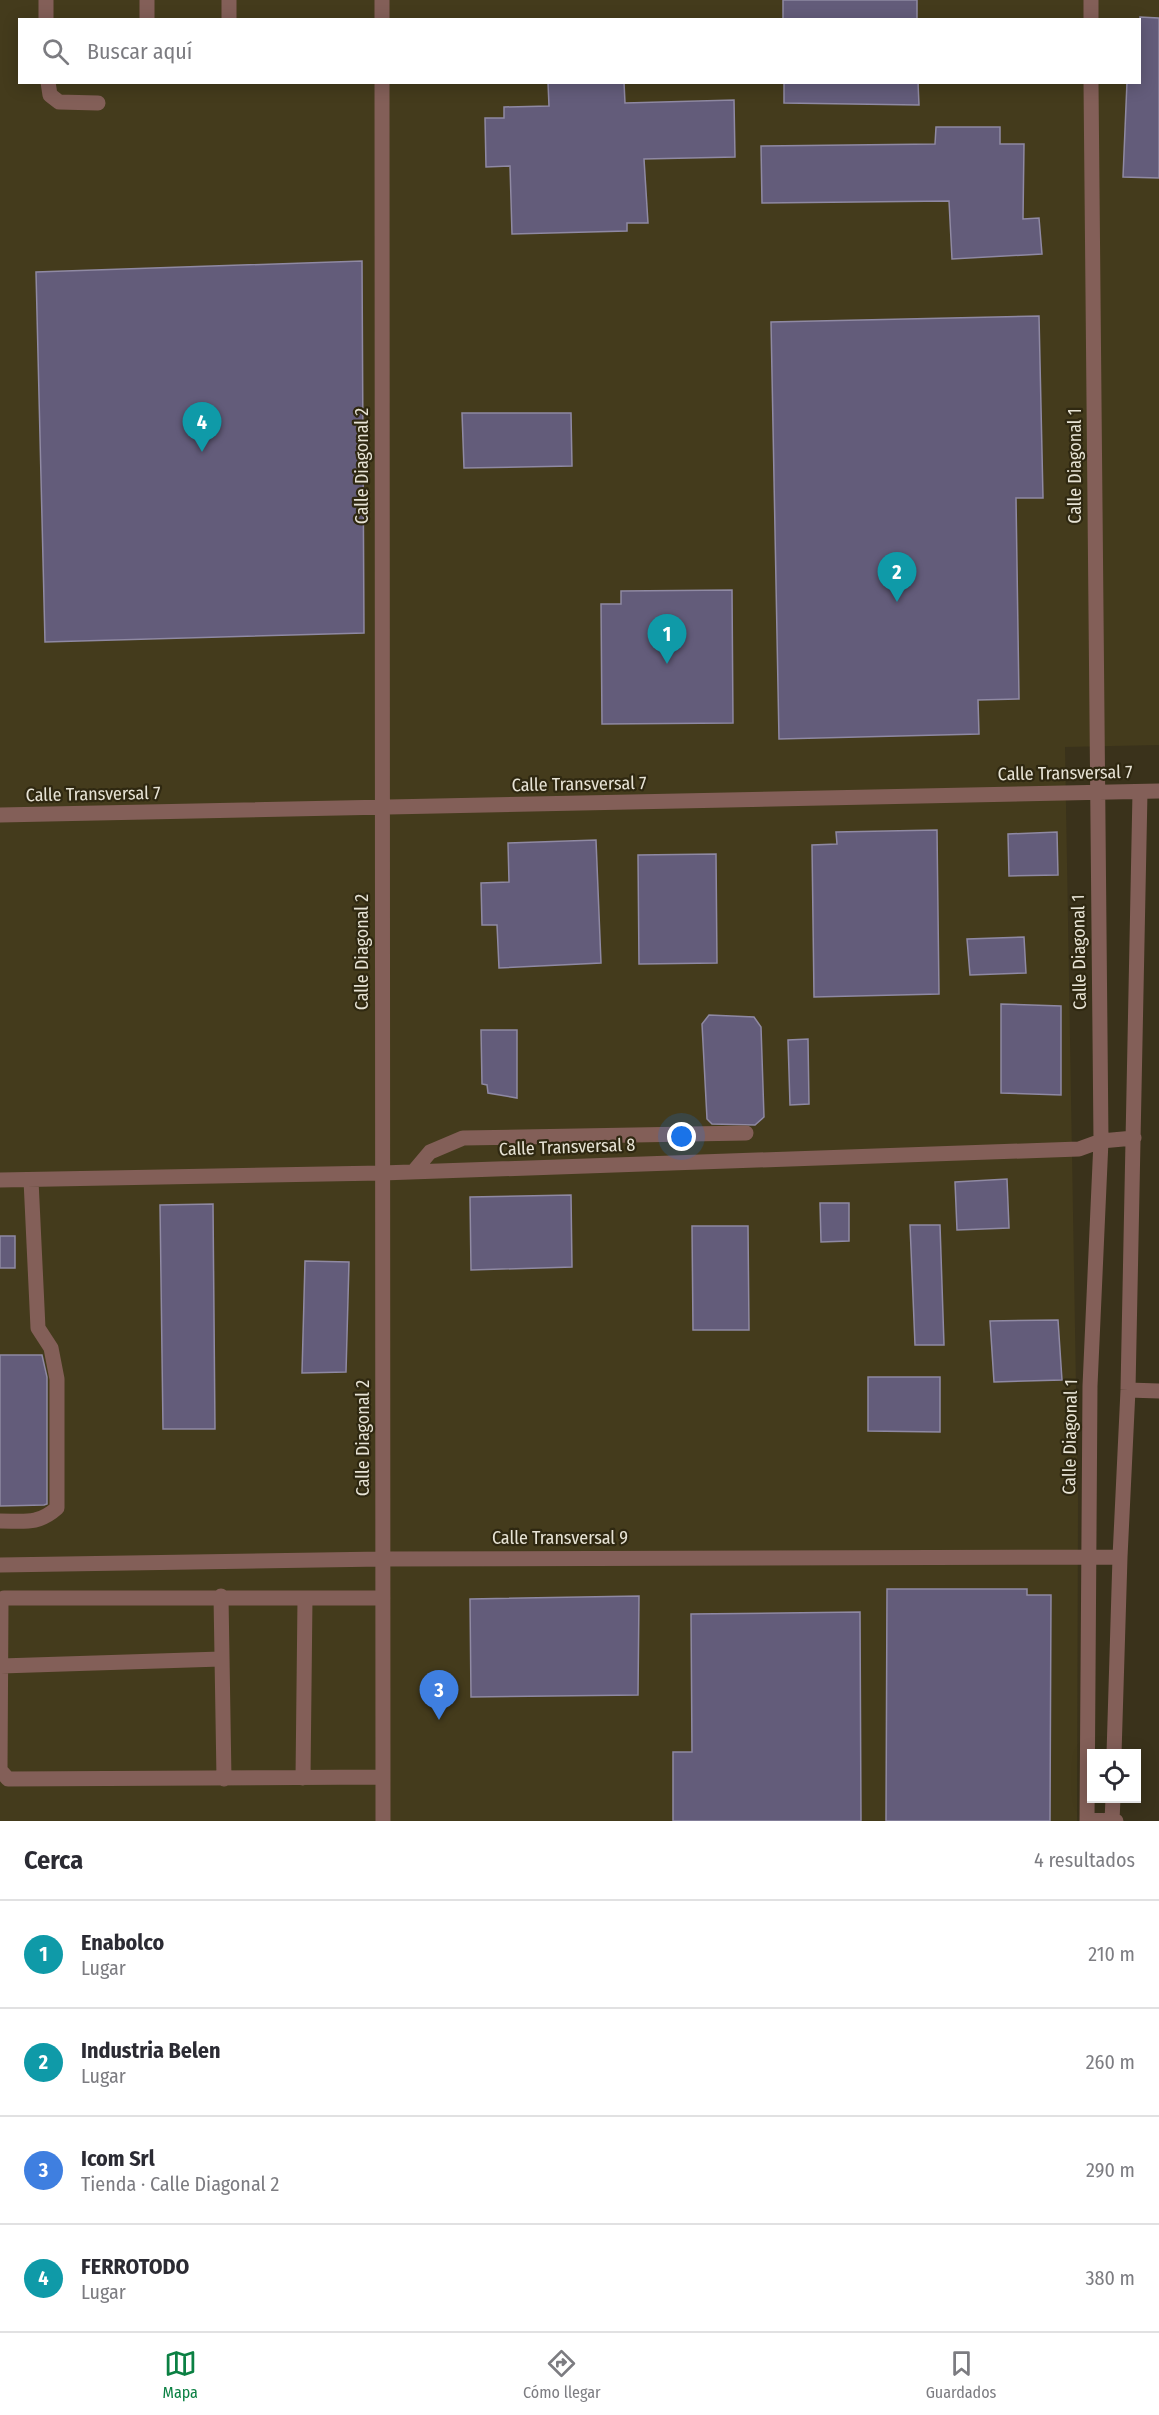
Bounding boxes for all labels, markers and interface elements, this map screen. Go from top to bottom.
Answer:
search box [18,18,1141,84]
icon: search [39,35,72,68]
text: Buscar aquí [87,38,192,65]
pin: 4 [182,402,222,452]
street label: Calle Diagonal 2 [351,408,373,524]
street label: Calle Diagonal 1 [1064,408,1086,524]
pin: 2 [878,552,916,602]
pin: 1 [648,614,686,664]
street label: Calle Transversal 7 [997,761,1133,785]
street label: Calle Transversal 7 [511,772,647,796]
street label: Calle Transversal 7 [25,782,161,806]
street label: Calle Diagonal 2 [351,894,373,1010]
street label: Calle Diagonal 1 [1067,894,1091,1010]
your location [667,1122,696,1151]
street label: Calle Transversal 8 [498,1134,636,1160]
street label: Calle Diagonal 1 [1058,1379,1082,1495]
street label: Calle Diagonal 2 [352,1380,374,1496]
street label: Calle Transversal 9 [492,1527,628,1549]
pin: 3 [420,1670,458,1720]
map controls [1087,1749,1141,1803]
button: locate [1087,1749,1141,1803]
text: Cerca [24,1845,83,1876]
text: 4 resultados [1034,1848,1135,1872]
text: Enabolco [81,1929,164,1956]
text: 1 [39,1942,48,1966]
text: 210 m [1088,1942,1135,1966]
text: Lugar [81,1956,126,1980]
text: Industria Belen [81,2037,221,2064]
text: 2 [39,2050,48,2074]
text: 260 m [1086,2050,1135,2074]
text: Lugar [81,2064,126,2088]
text: Icom Srl [81,2145,155,2172]
text: 3 [39,2158,48,2182]
text: 290 m [1086,2158,1135,2182]
text: Tienda · Calle Diagonal 2 [81,2172,279,2196]
text: FERROTODO [81,2253,189,2280]
text: 4 [38,2266,49,2290]
text: 380 m [1085,2266,1135,2290]
text: Lugar [81,2280,126,2304]
tab: Mapa [163,2347,198,2402]
tab: Cómo llegar [523,2347,601,2402]
tab: Guardados [926,2347,996,2402]

